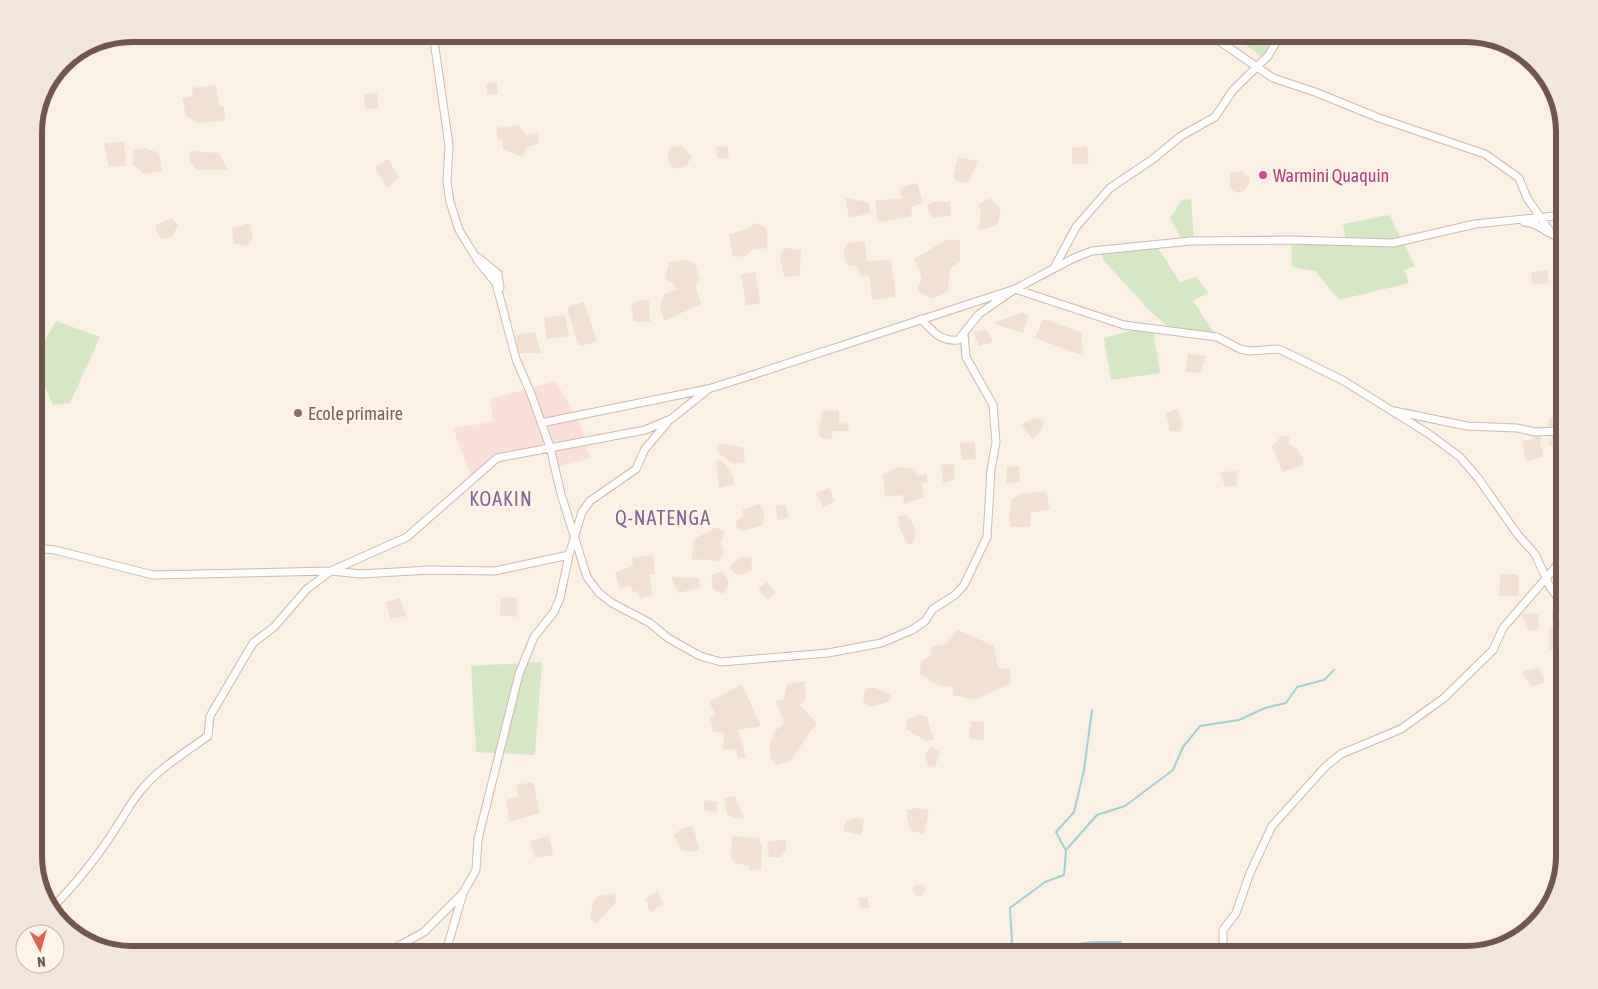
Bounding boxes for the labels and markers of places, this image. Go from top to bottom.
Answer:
place label: Warmini Quaquin [1273,165,1389,186]
marker: Warmini Quaquin [1257,169,1269,181]
place label: Ecole primaire [308,403,403,424]
marker: Ecole primaire [292,407,304,419]

